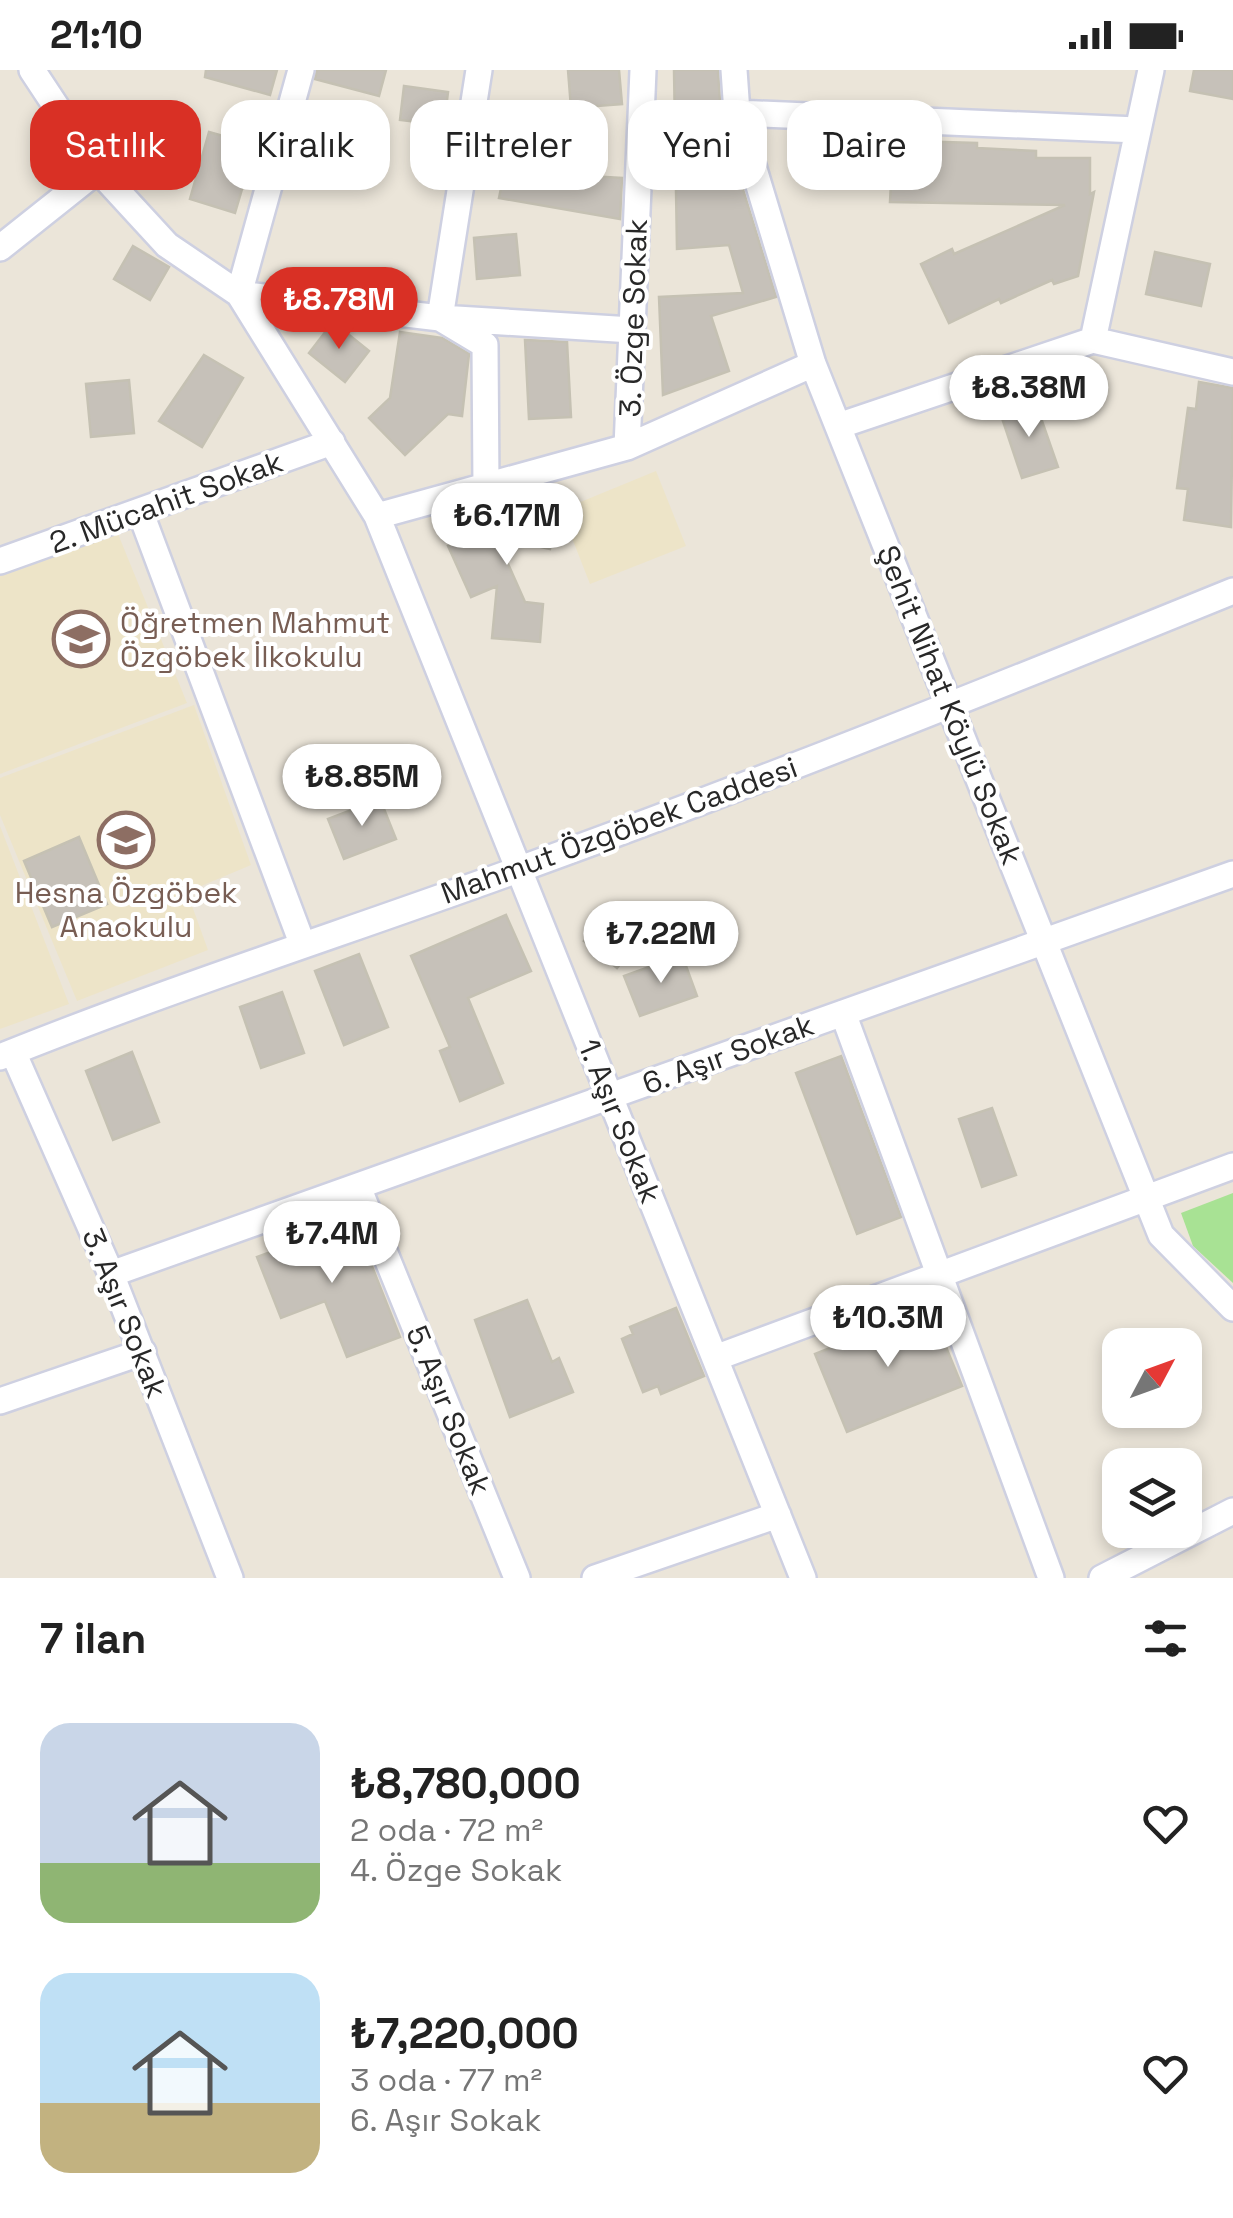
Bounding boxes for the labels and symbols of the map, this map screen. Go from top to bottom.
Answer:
street label: 3. Özge Sokak [610,218,656,418]
pin: ₺8.78M [258,267,420,352]
pin: ₺8.38M [948,355,1110,440]
street label: 2. Mücahit Sokak [44,442,288,562]
pin: ₺6.17M [426,483,588,568]
street label: Şehit Nihat Köylü Sokak [868,540,1032,870]
place label: Öğretmen Mahmut Özgöbek İlkokulu [120,603,390,676]
school or university icon: Öğretmen Mahmut Özgöbek İlkokulu [51,609,111,669]
pin: ₺8.85M [281,744,443,829]
street label: Mahmut Özgöbek Caddesi [435,747,803,913]
school or university icon: Hesna Özgöbek Anaokulu [96,810,156,870]
place label: Hesna Özgöbek Anaokulu [15,873,237,946]
pin: ₺7.22M [580,901,742,986]
street label: 6. Aşır Sokak [637,1005,819,1103]
street label: 1. Aşır Sokak [569,1033,671,1209]
pin: ₺7.4M [262,1201,402,1286]
street label: 3. Aşır Sokak [73,1223,177,1403]
pin: ₺10.3M [807,1285,969,1370]
street label: 5. Aşır Sokak [397,1320,501,1500]
north arrow [1102,1328,1202,1428]

